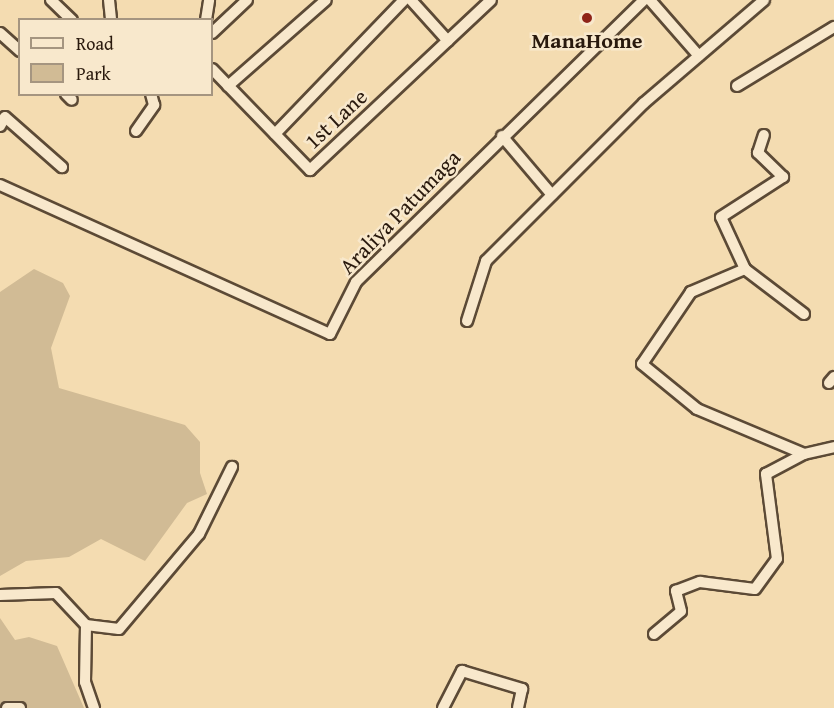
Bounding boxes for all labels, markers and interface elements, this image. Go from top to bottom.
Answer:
marker: ManaHome [580,11,594,25]
legend [18,18,213,96]
place label: ManaHome [531,28,643,54]
text: Road [76,30,114,57]
text: Park [76,60,111,87]
street label: 1st Lane [299,84,373,154]
street label: Araliya Patumaga [334,144,466,280]

